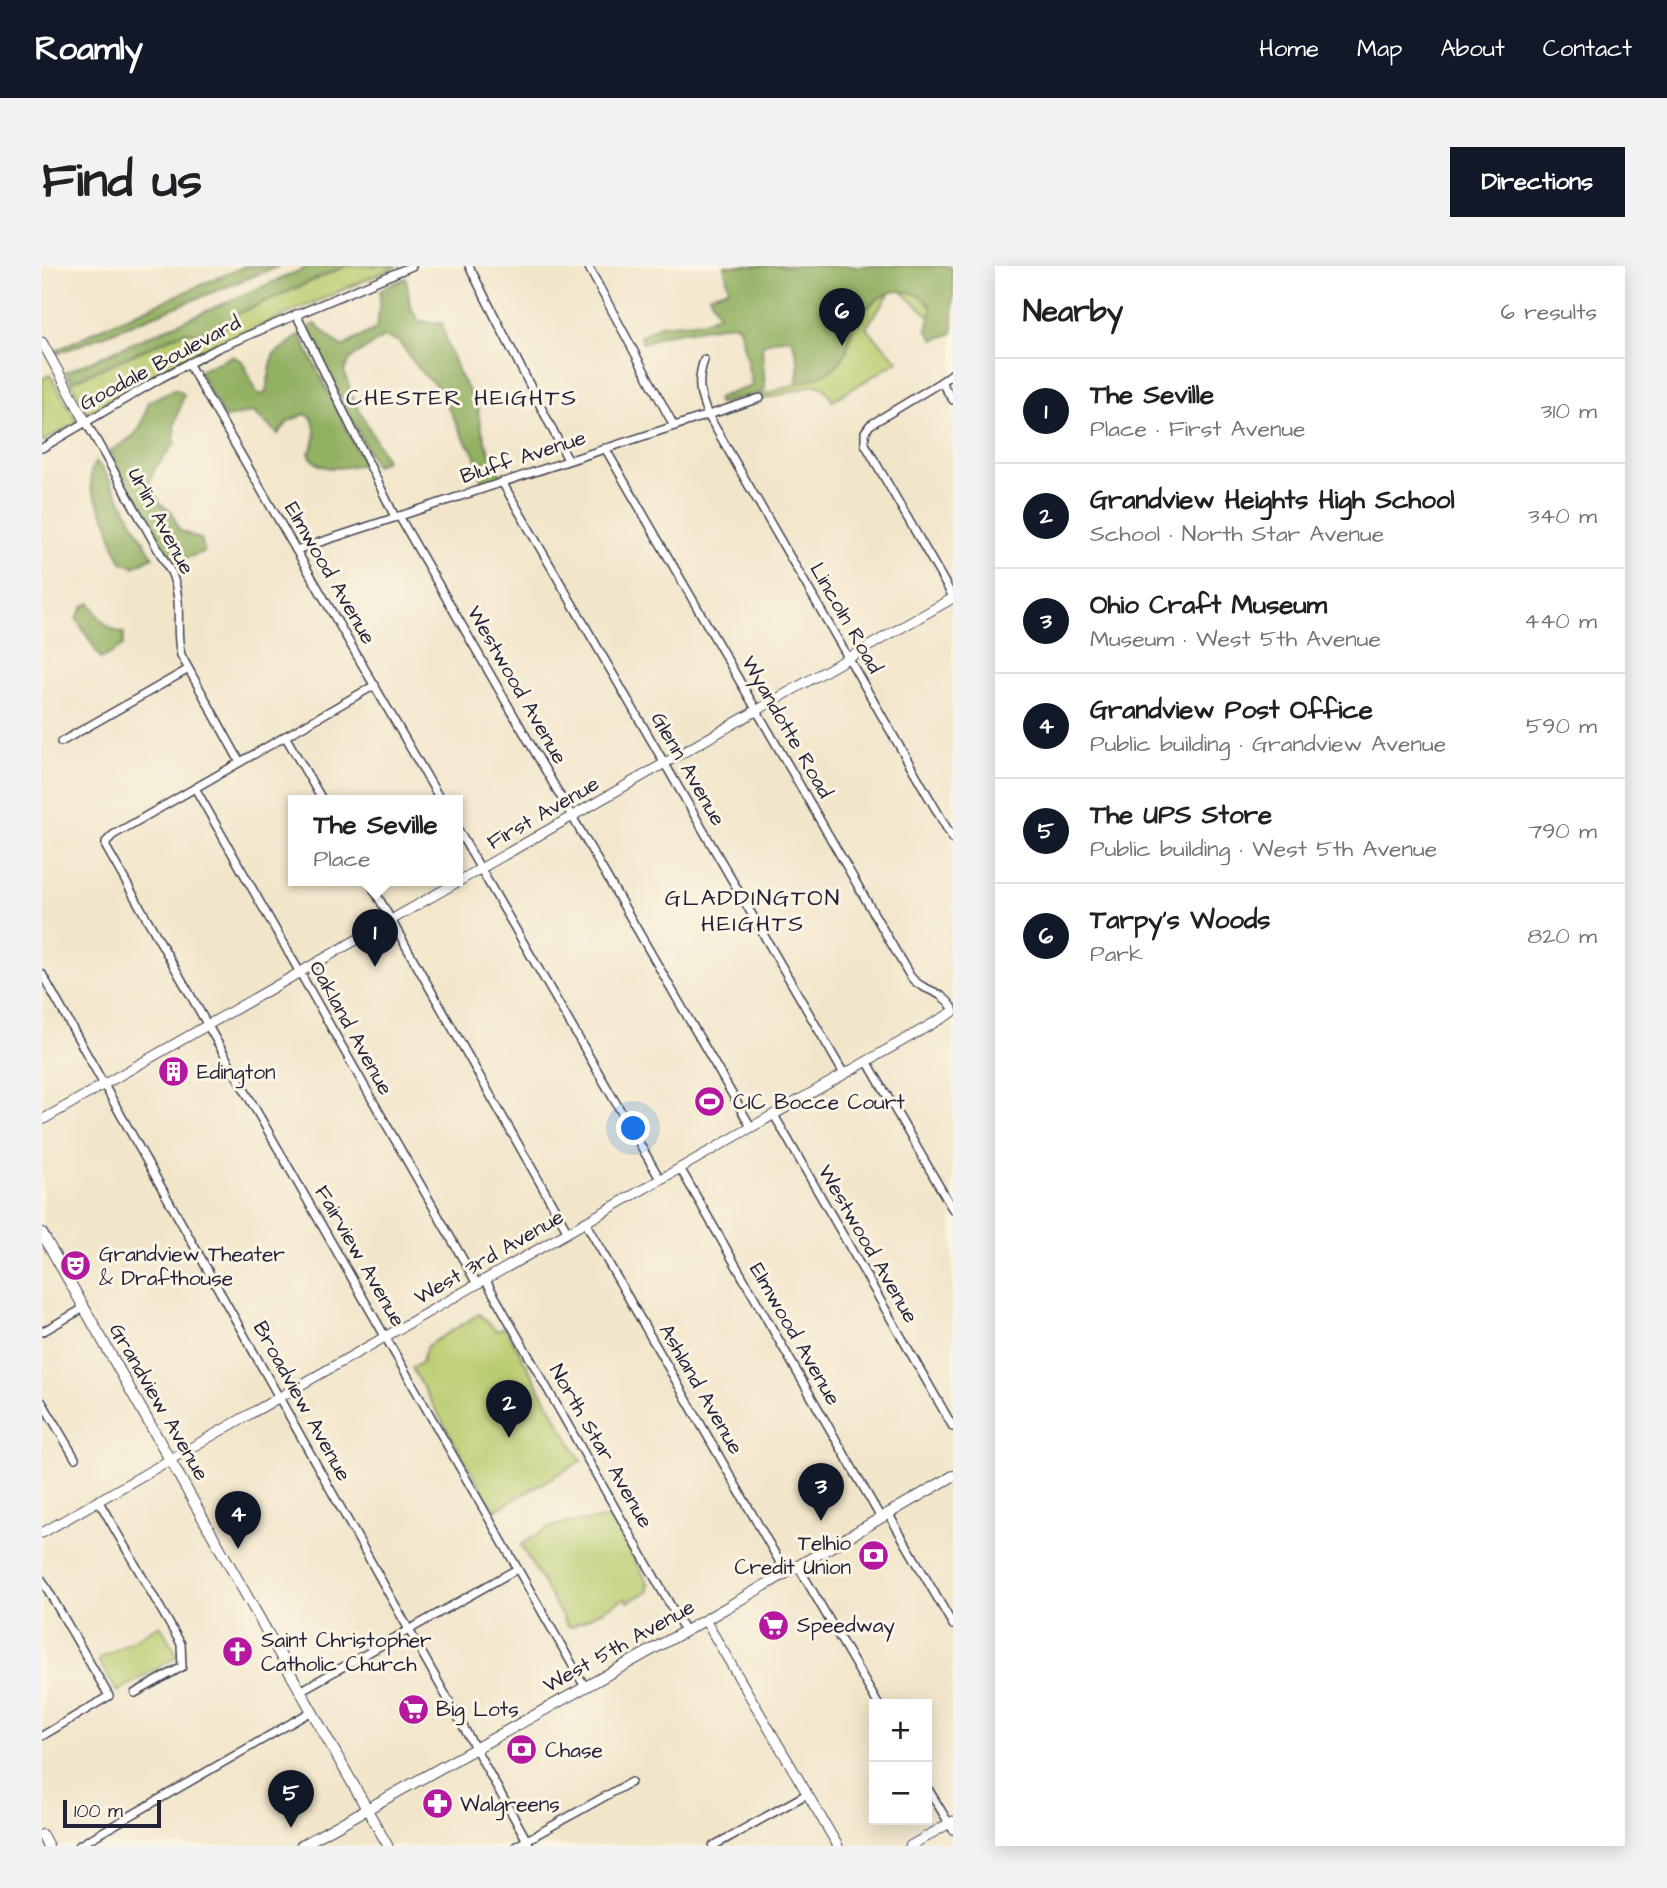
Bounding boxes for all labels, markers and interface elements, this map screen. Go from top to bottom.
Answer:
text: Roamly [35,26,143,72]
text: Home [1259,32,1319,66]
text: Map [1357,32,1402,66]
text: About [1440,32,1505,66]
text: Contact [1543,32,1632,66]
button: Directions [1450,147,1625,217]
text: Find us [42,148,202,216]
pin: 6 [819,288,865,346]
text: Nearby [1023,291,1123,333]
text: 6 results [1501,296,1597,328]
street label: Goodale Boulevard [74,308,246,418]
text: The Seville [1090,377,1214,413]
district label: CHESTER HEIGHTS [346,382,578,414]
text: 1 [1045,395,1047,427]
text: 310 m [1541,395,1597,427]
text: Place · First Avenue [1090,413,1306,445]
street label: Bluff Avenue [456,423,590,491]
street label: Urlin Avenue [121,463,201,579]
text: Grandview Heights High School [1090,482,1455,518]
street label: Elmwood Avenue [277,496,383,650]
text: 2 [1039,500,1053,532]
text: 340 m [1528,500,1597,532]
text: School · North Star Avenue [1090,518,1384,550]
street label: Lincoln Road [803,557,890,679]
text: Ohio Craft Museum [1090,587,1327,623]
street label: Westwood Avenue [460,601,574,769]
text: 3 [1040,605,1052,637]
text: 440 m [1524,605,1597,637]
text: Museum · West 5th Avenue [1090,623,1381,655]
street label: Wyandotte Road [733,650,840,805]
text: Grandview Post Office [1090,692,1373,728]
street label: Glenn Avenue [644,707,732,831]
text: 4 [1038,710,1054,742]
text: 590 m [1526,710,1597,742]
text: Public building · Grandview Avenue [1090,728,1446,760]
street label: First Avenue [482,769,604,857]
popup [288,795,463,886]
text: The UPS Store [1090,797,1272,833]
text: The Seville [314,807,437,843]
text: 5 [1038,815,1054,847]
text: 790 m [1528,815,1597,847]
text: Public building · West 5th Avenue [1090,833,1437,865]
text: Place [314,843,370,875]
district label: GLADDINGTON HEIGHTS [665,882,841,940]
text: Tarpy's Woods [1090,902,1270,938]
pin: 1 [352,909,398,967]
text: 6 [1039,920,1053,952]
text: 820 m [1527,920,1597,952]
text: Park [1090,938,1143,970]
street label: Oakland Avenue [302,956,400,1100]
building icon: Edington [157,1055,191,1089]
place label: Edington [197,1058,276,1089]
sports icon: CIC Bocce Court [693,1085,727,1119]
place label: CIC Bocce Court [733,1088,905,1117]
your location [616,1111,650,1145]
street label: Westwood Avenue [811,1160,925,1328]
street label: Fairview Avenue [308,1180,412,1332]
street label: West 3rd Avenue [409,1202,569,1312]
place label: Grandview Theater & Drafthouse [99,1240,285,1293]
theatre icon: Grandview Theater & Drafthouse [59,1249,93,1283]
street label: Elmwood Avenue [742,1257,848,1411]
street label: Broadview Avenue [246,1316,358,1486]
street label: Grandview Avenue [102,1318,216,1486]
street label: Ashland Avenue [652,1318,750,1460]
street label: North Star Avenue [542,1359,660,1533]
pin: 2 [486,1380,532,1438]
pin: 3 [798,1463,844,1521]
pin: 4 [215,1491,261,1549]
place label: Telhio Credit Union [735,1529,851,1582]
bank icon: Telhio Credit Union [857,1538,891,1572]
street label: West 5th Avenue [538,1592,700,1700]
supermarket icon: Speedway [757,1608,791,1642]
place label: Speedway [797,1611,895,1642]
place label: Saint Christopher Catholic Church [261,1626,432,1679]
church icon: Saint Christopher Catholic Church [221,1635,255,1669]
supermarket icon: Big Lots [396,1692,430,1726]
place label: Big Lots [436,1695,519,1726]
map controls [869,1699,932,1825]
button: + [869,1699,932,1762]
bank icon: Chase [505,1733,539,1767]
place label: Chase [545,1736,603,1765]
button: − [869,1762,932,1825]
pin: 5 [268,1770,314,1828]
pharmacy icon: Walgreens [420,1787,454,1821]
place label: Walgreens [460,1790,560,1821]
scale bar [63,1797,161,1829]
text: 100 m [74,1798,123,1825]

